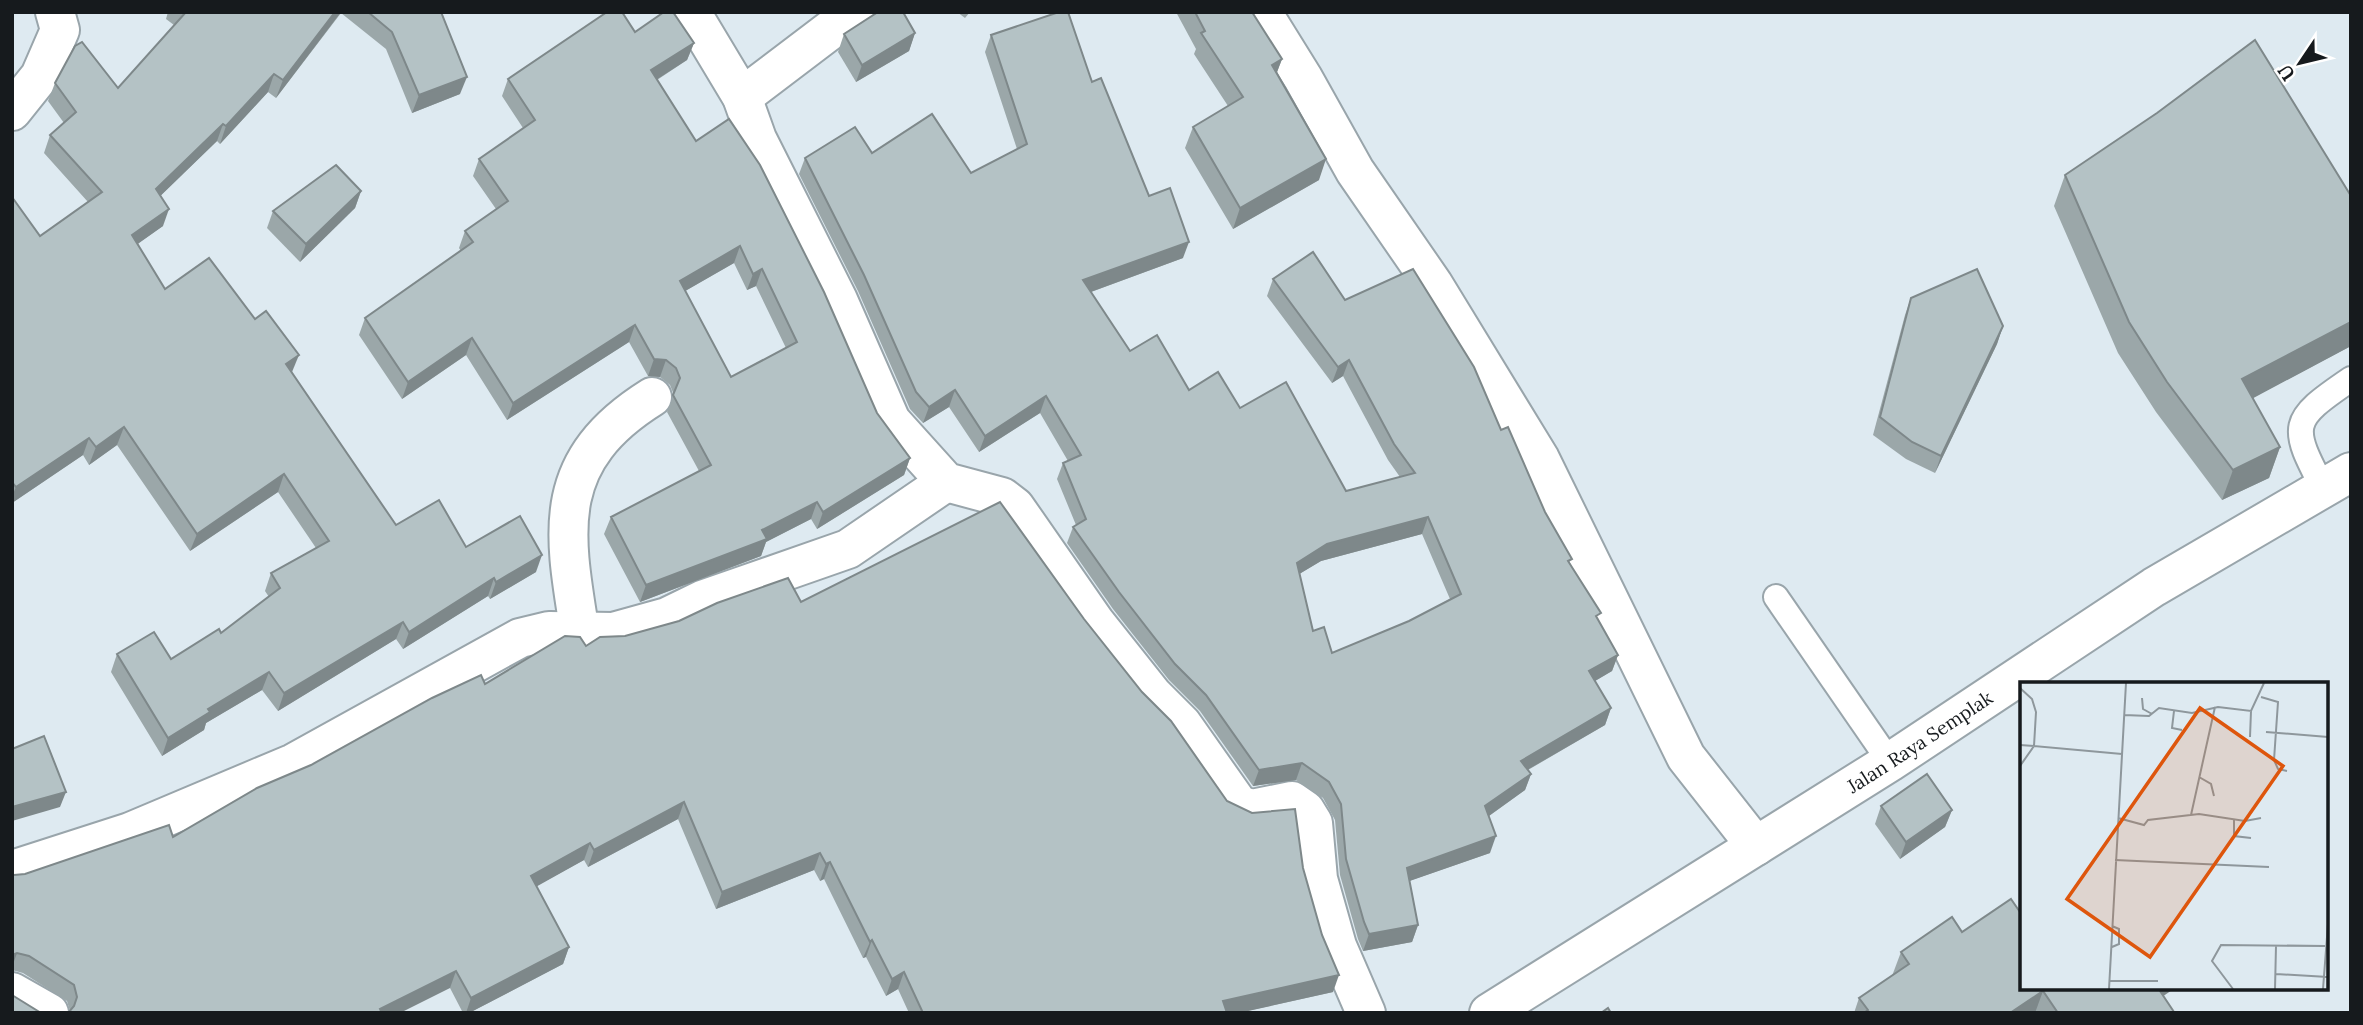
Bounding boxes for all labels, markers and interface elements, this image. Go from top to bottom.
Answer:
north arrow [2265,28,2335,98]
text: U [2272,60,2300,86]
inset map [2020,682,2328,990]
street label: Jalan Raya Semplak [1842,685,1998,799]

